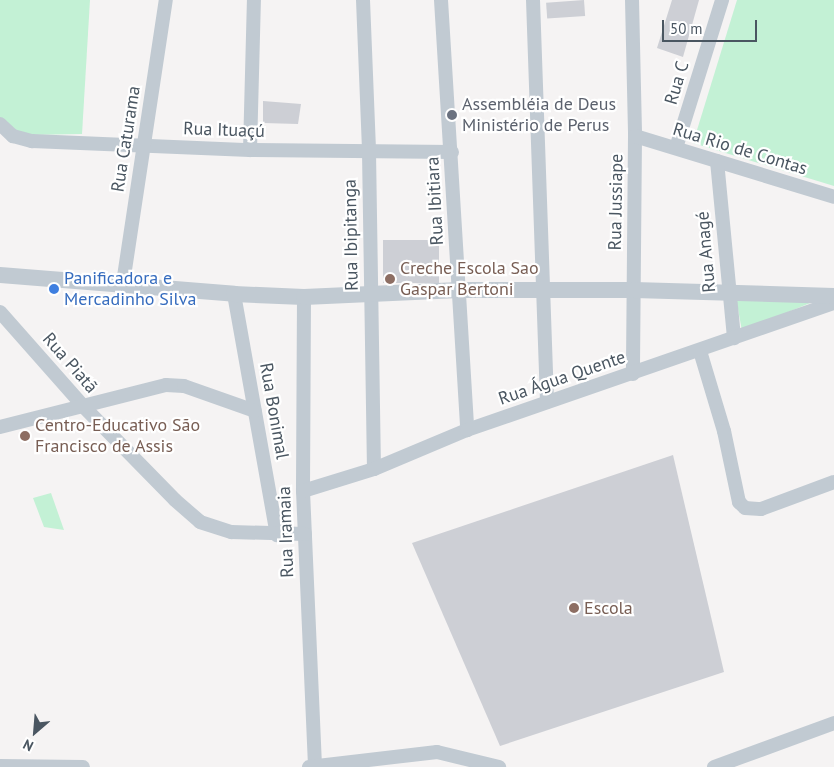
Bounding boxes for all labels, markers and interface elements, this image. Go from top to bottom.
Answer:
scale bar [664,10,759,42]
text: 50 m [670,19,703,38]
street label: Rua C [660,59,694,107]
street label: Rua Caturama [107,84,145,194]
place label: Assembléia de Deus Ministério de Perus [462,94,616,136]
marker: Assembléia de Deus Ministério de Perus [446,109,458,121]
street label: Rua Ituaçú [183,118,265,142]
street label: Rua Rio de Contas [670,118,810,180]
street label: Rua Jussiape [604,153,628,251]
street label: Rua Ibitiara [422,156,448,246]
street label: Rua Ibipitanga [339,179,363,291]
street label: Rua Anagé [692,210,720,294]
place label: Creche Escola Sao Gaspar Bertoni [400,258,539,300]
place label: Panificadora e Mercadinho Silva [64,268,196,310]
marker: Creche Escola Sao Gaspar Bertoni [384,273,396,285]
marker: Panificadora e Mercadinho Silva [48,283,60,295]
street label: Rua Piatã [38,328,102,398]
street label: Rua Água Quente [495,346,629,410]
street label: Rua Bonimal [255,361,293,461]
place label: Centro-Educativo São Francisco de Assis [35,415,200,458]
marker: Centro-Educativo São Francisco de Assis [19,430,31,442]
street label: Rua Iramaia [274,486,298,578]
place label: Escola [584,597,633,619]
marker: Escola [568,602,580,614]
north arrow [10,707,60,757]
text: N [20,735,36,755]

